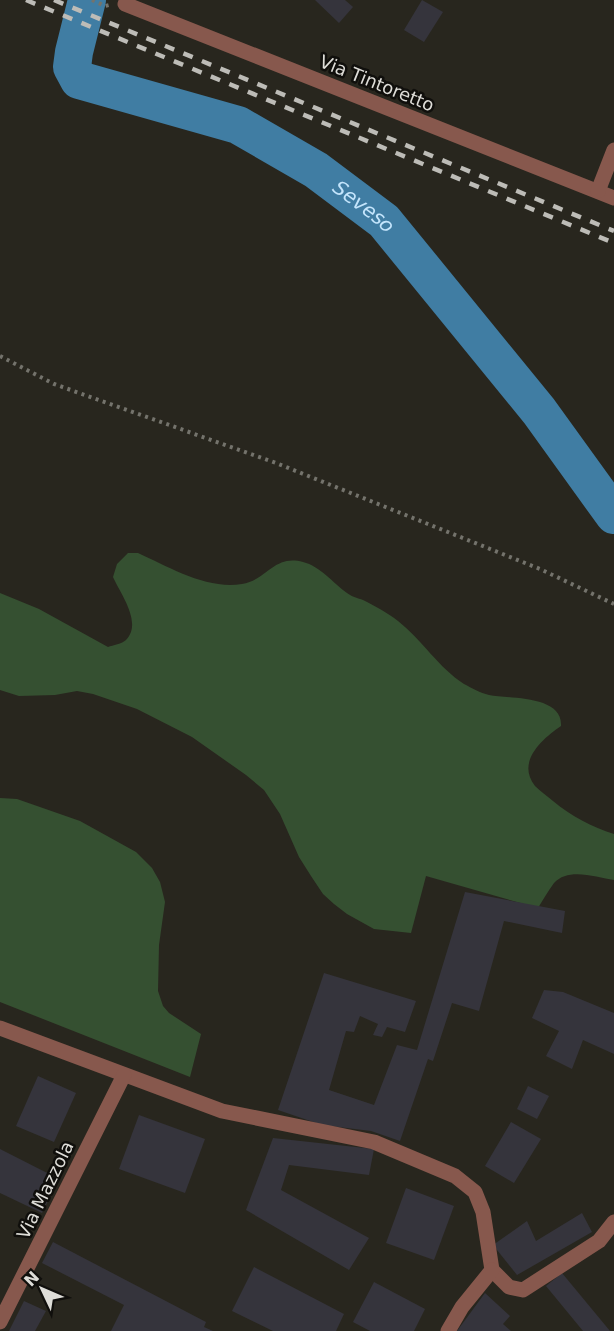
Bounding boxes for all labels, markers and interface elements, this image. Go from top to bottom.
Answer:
street label: Via Tintoretto [317,50,437,116]
water label: Seveso [328,175,400,237]
street label: Via Mazzola [12,1138,78,1242]
north arrow [12,1259,72,1319]
text: N [20,1268,43,1290]

